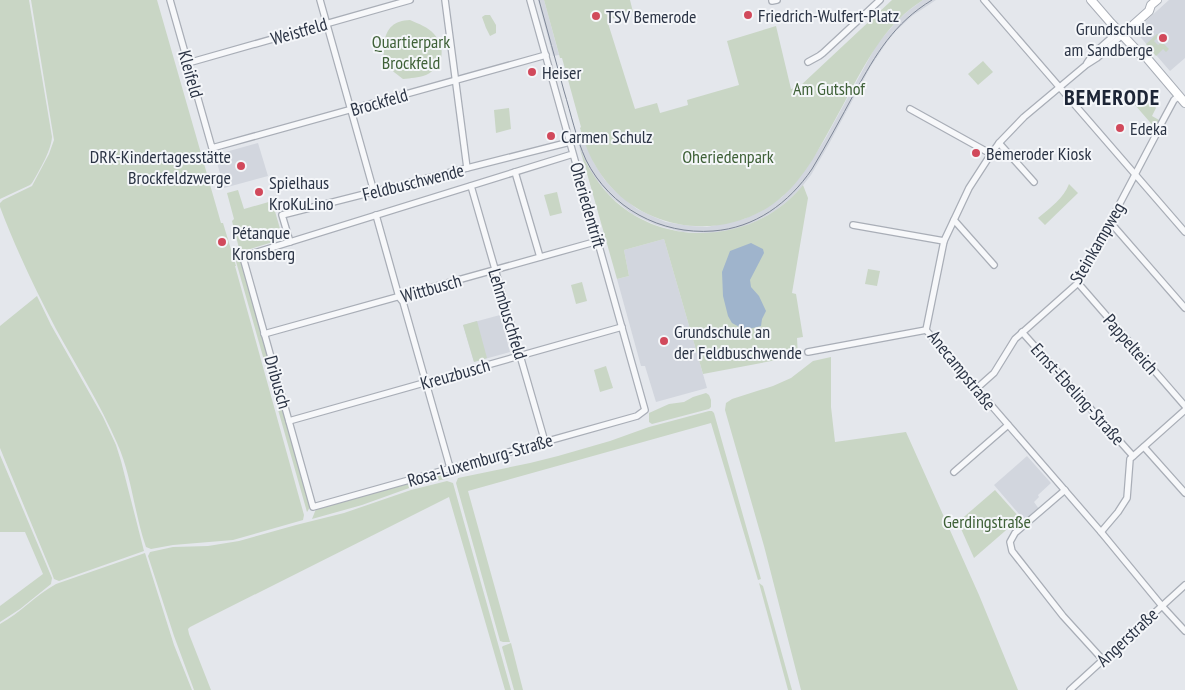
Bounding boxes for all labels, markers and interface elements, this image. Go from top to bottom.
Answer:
place label: Friedrich-Wulfert-Platz [758,4,899,27]
place label: TSV Bemerode [606,5,696,28]
marker: Friedrich-Wulfert-Platz [742,9,754,21]
marker: TSV Bemerode [590,10,602,22]
street label: Weistfeld [268,12,330,50]
place label: Grundschule am Sandberge [1064,17,1153,61]
park label: Quartierpark Brockfeld [372,30,450,74]
marker: Grundschule am Sandberge [1157,32,1169,44]
street label: Kleifeld [173,48,209,100]
place label: Heiser [542,61,582,84]
marker: Heiser [526,66,538,78]
park label: Am Gutshof [793,77,866,100]
street label: Brockfeld [348,83,410,121]
district label: BEMERODE [1064,83,1160,111]
place label: Edeka [1130,117,1167,140]
marker: Edeka [1114,122,1126,134]
place label: Carmen Schulz [561,125,653,148]
marker: Carmen Schulz [545,130,557,142]
place label: Bemeroder Kiosk [986,142,1091,165]
place label: DRK-Kindertagesstätte Brockfeldzwerge [90,145,231,189]
park label: Oheriedenpark [682,145,774,168]
marker: Bemeroder Kiosk [970,147,982,159]
street label: Feldbuschwende [360,158,466,206]
marker: DRK-Kindertagesstätte Brockfeldzwerge [235,160,247,172]
street label: Oheriedentrift [565,160,611,250]
place label: Spielhaus KroKuLino [269,171,334,215]
marker: Spielhaus KroKuLino [253,186,265,198]
street label: Steinkampweg [1064,198,1130,288]
place label: Pétanque Kronsberg [232,221,295,265]
marker: Pétanque Kronsberg [216,236,228,248]
street label: Lehmbuschfeld [483,266,533,362]
street label: Wittbusch [398,268,464,308]
street label: Pappelteich [1099,309,1163,379]
place label: Grundschule an der Feldbuschwende [674,320,802,364]
street label: Anecampstraße [923,325,1001,415]
marker: Grundschule an der Feldbuschwende [658,335,670,347]
street label: Ernst-Ebeling-Straße [1026,338,1130,450]
street label: Dribusch [259,353,297,411]
street label: Kreuzbusch [418,353,492,395]
street label: Rosa-Luxemburg-Straße [405,428,555,492]
park label: Gerdingstraße [943,510,1031,533]
street label: Angerstraße [1091,603,1163,671]

